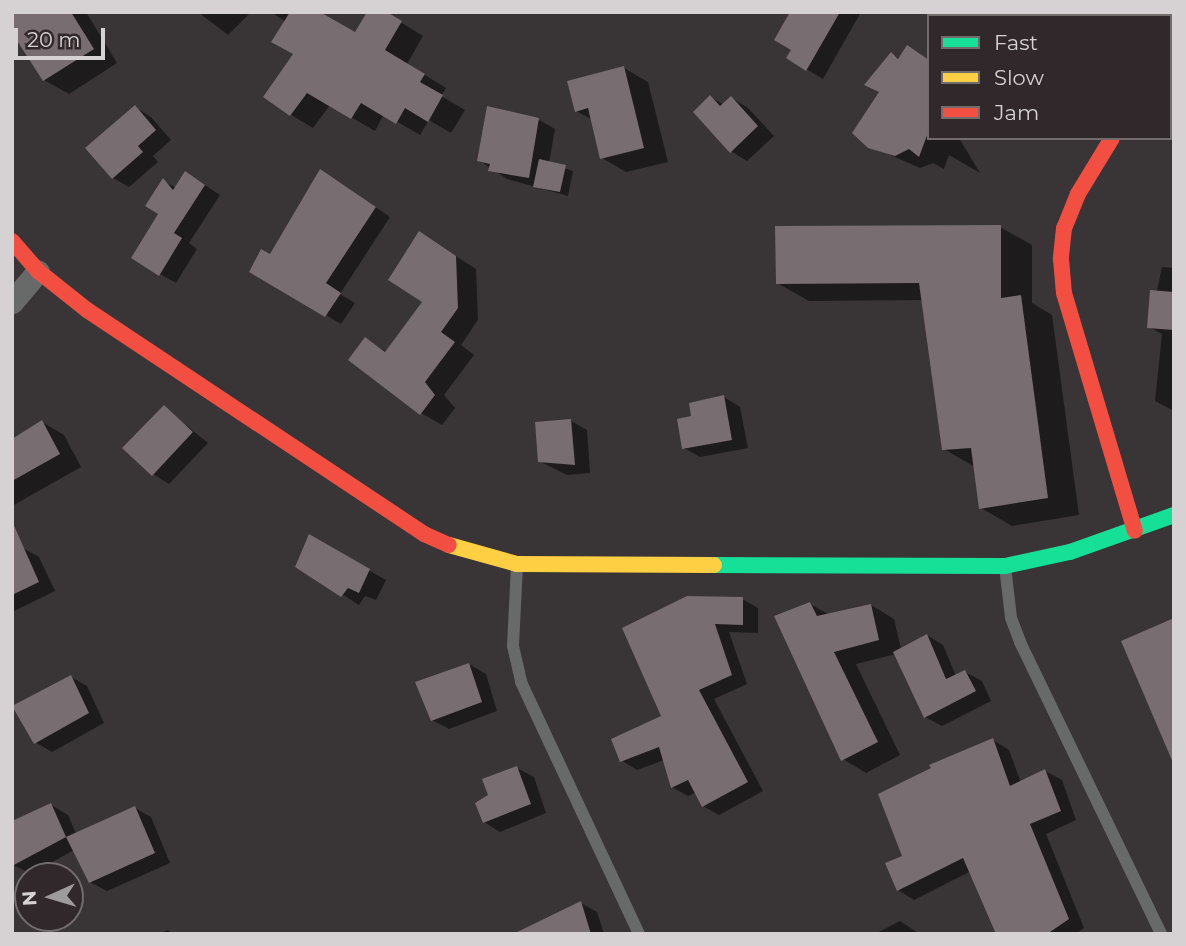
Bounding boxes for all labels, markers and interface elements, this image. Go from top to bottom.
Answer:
scale bar [18,14,108,58]
legend [927,14,1172,140]
text: 20 m [27,27,81,52]
text: Fast [994,30,1038,55]
text: Slow [994,65,1044,90]
text: Jam [994,100,1039,125]
north arrow [14,862,84,932]
text: N [18,890,42,907]

